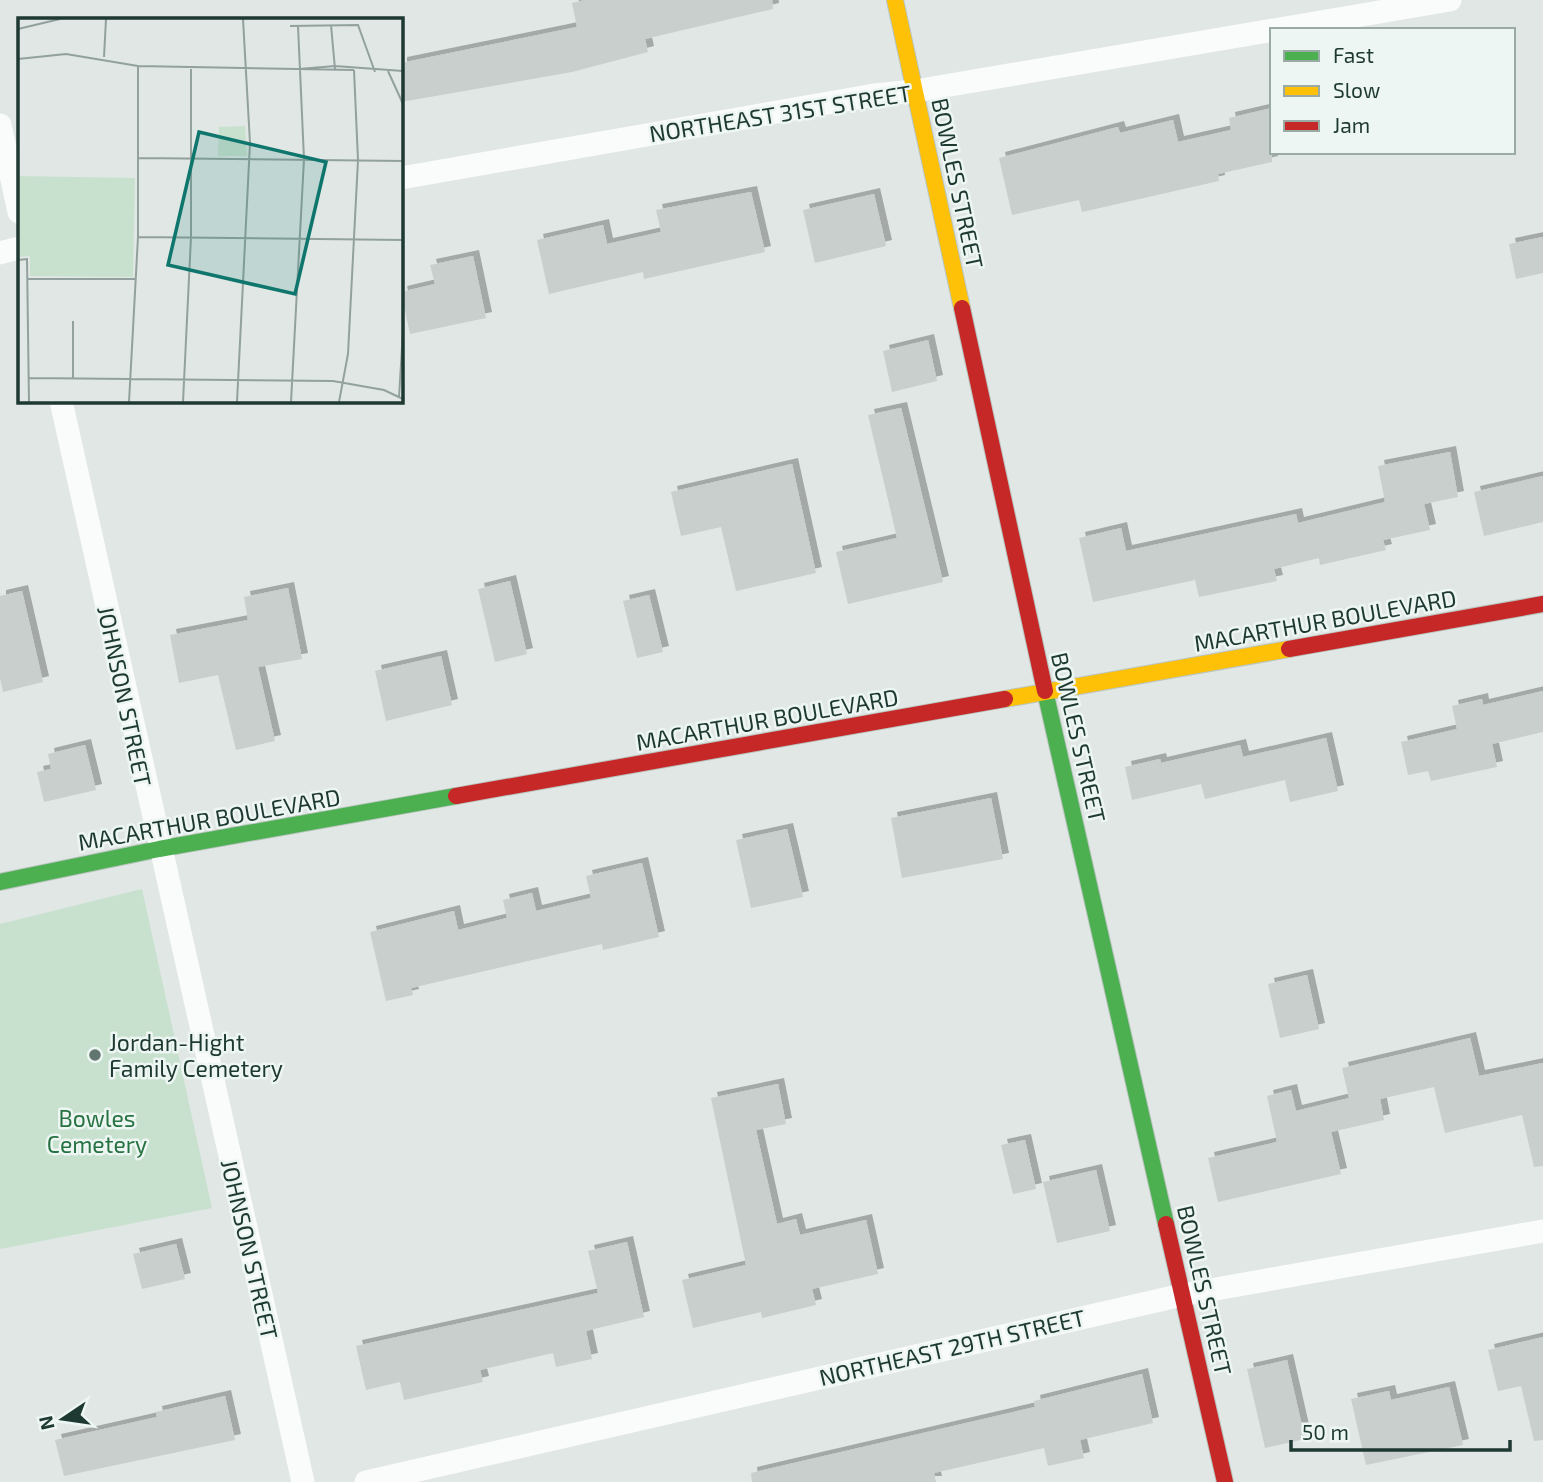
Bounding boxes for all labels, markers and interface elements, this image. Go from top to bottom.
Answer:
inset map [18,18,402,402]
legend [1270,28,1515,154]
text: Fast [1333,42,1374,67]
text: Slow [1333,77,1380,102]
street label: NORTHEAST 31ST STREET [647,78,913,148]
street label: BOWLES STREET [926,95,990,271]
text: Jam [1333,112,1370,137]
street label: MACARTHUR BOULEVARD [1192,583,1458,657]
street label: JOHNSON STREET [92,603,158,789]
street label: BOWLES STREET [1046,649,1112,825]
street label: MACARTHUR BOULEVARD [634,682,900,756]
street label: MACARTHUR BOULEVARD [76,782,342,856]
place label: Jordan-Hight Family Cemetery [109,1028,283,1082]
marker: Jordan-Hight Family Cemetery [87,1047,103,1063]
park label: Bowles Cemetery [47,1104,147,1158]
street label: JOHNSON STREET [216,1156,284,1342]
street label: BOWLES STREET [1172,1202,1238,1378]
street label: NORTHEAST 29TH STREET [816,1303,1088,1391]
north arrow [28,1384,98,1454]
scale bar [1291,1408,1510,1452]
text: N [33,1414,59,1432]
text: 50 m [1302,1419,1349,1444]

